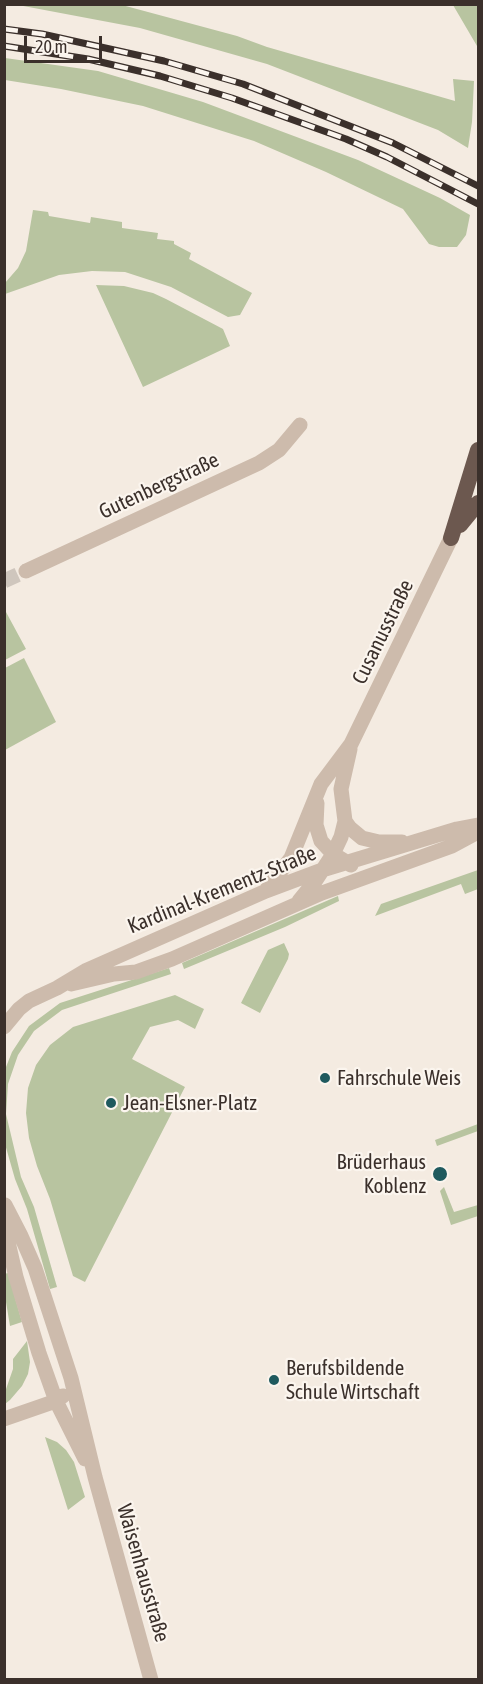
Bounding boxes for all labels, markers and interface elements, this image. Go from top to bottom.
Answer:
scale bar [27,24,105,62]
text: 20 m [35,36,67,57]
street label: Gutenbergstraße [95,447,223,525]
street label: Cusanusstraße [347,576,419,688]
street label: Kardinal-Krementz-Straße [124,841,320,939]
place label: Fahrschule Weis [337,1065,461,1091]
marker: Fahrschule Weis [318,1071,332,1085]
place label: Jean-Elsner-Platz [123,1090,257,1116]
marker: Jean-Elsner-Platz [104,1096,118,1110]
place label: Brüderhaus Koblenz [337,1149,426,1199]
marker: Brüderhaus Koblenz [431,1165,449,1183]
place label: Berufsbildende Schule Wirtschaft [286,1355,420,1405]
marker: Berufsbildende Schule Wirtschaft [267,1373,281,1387]
street label: Waisenhausstraße [111,1501,175,1645]

